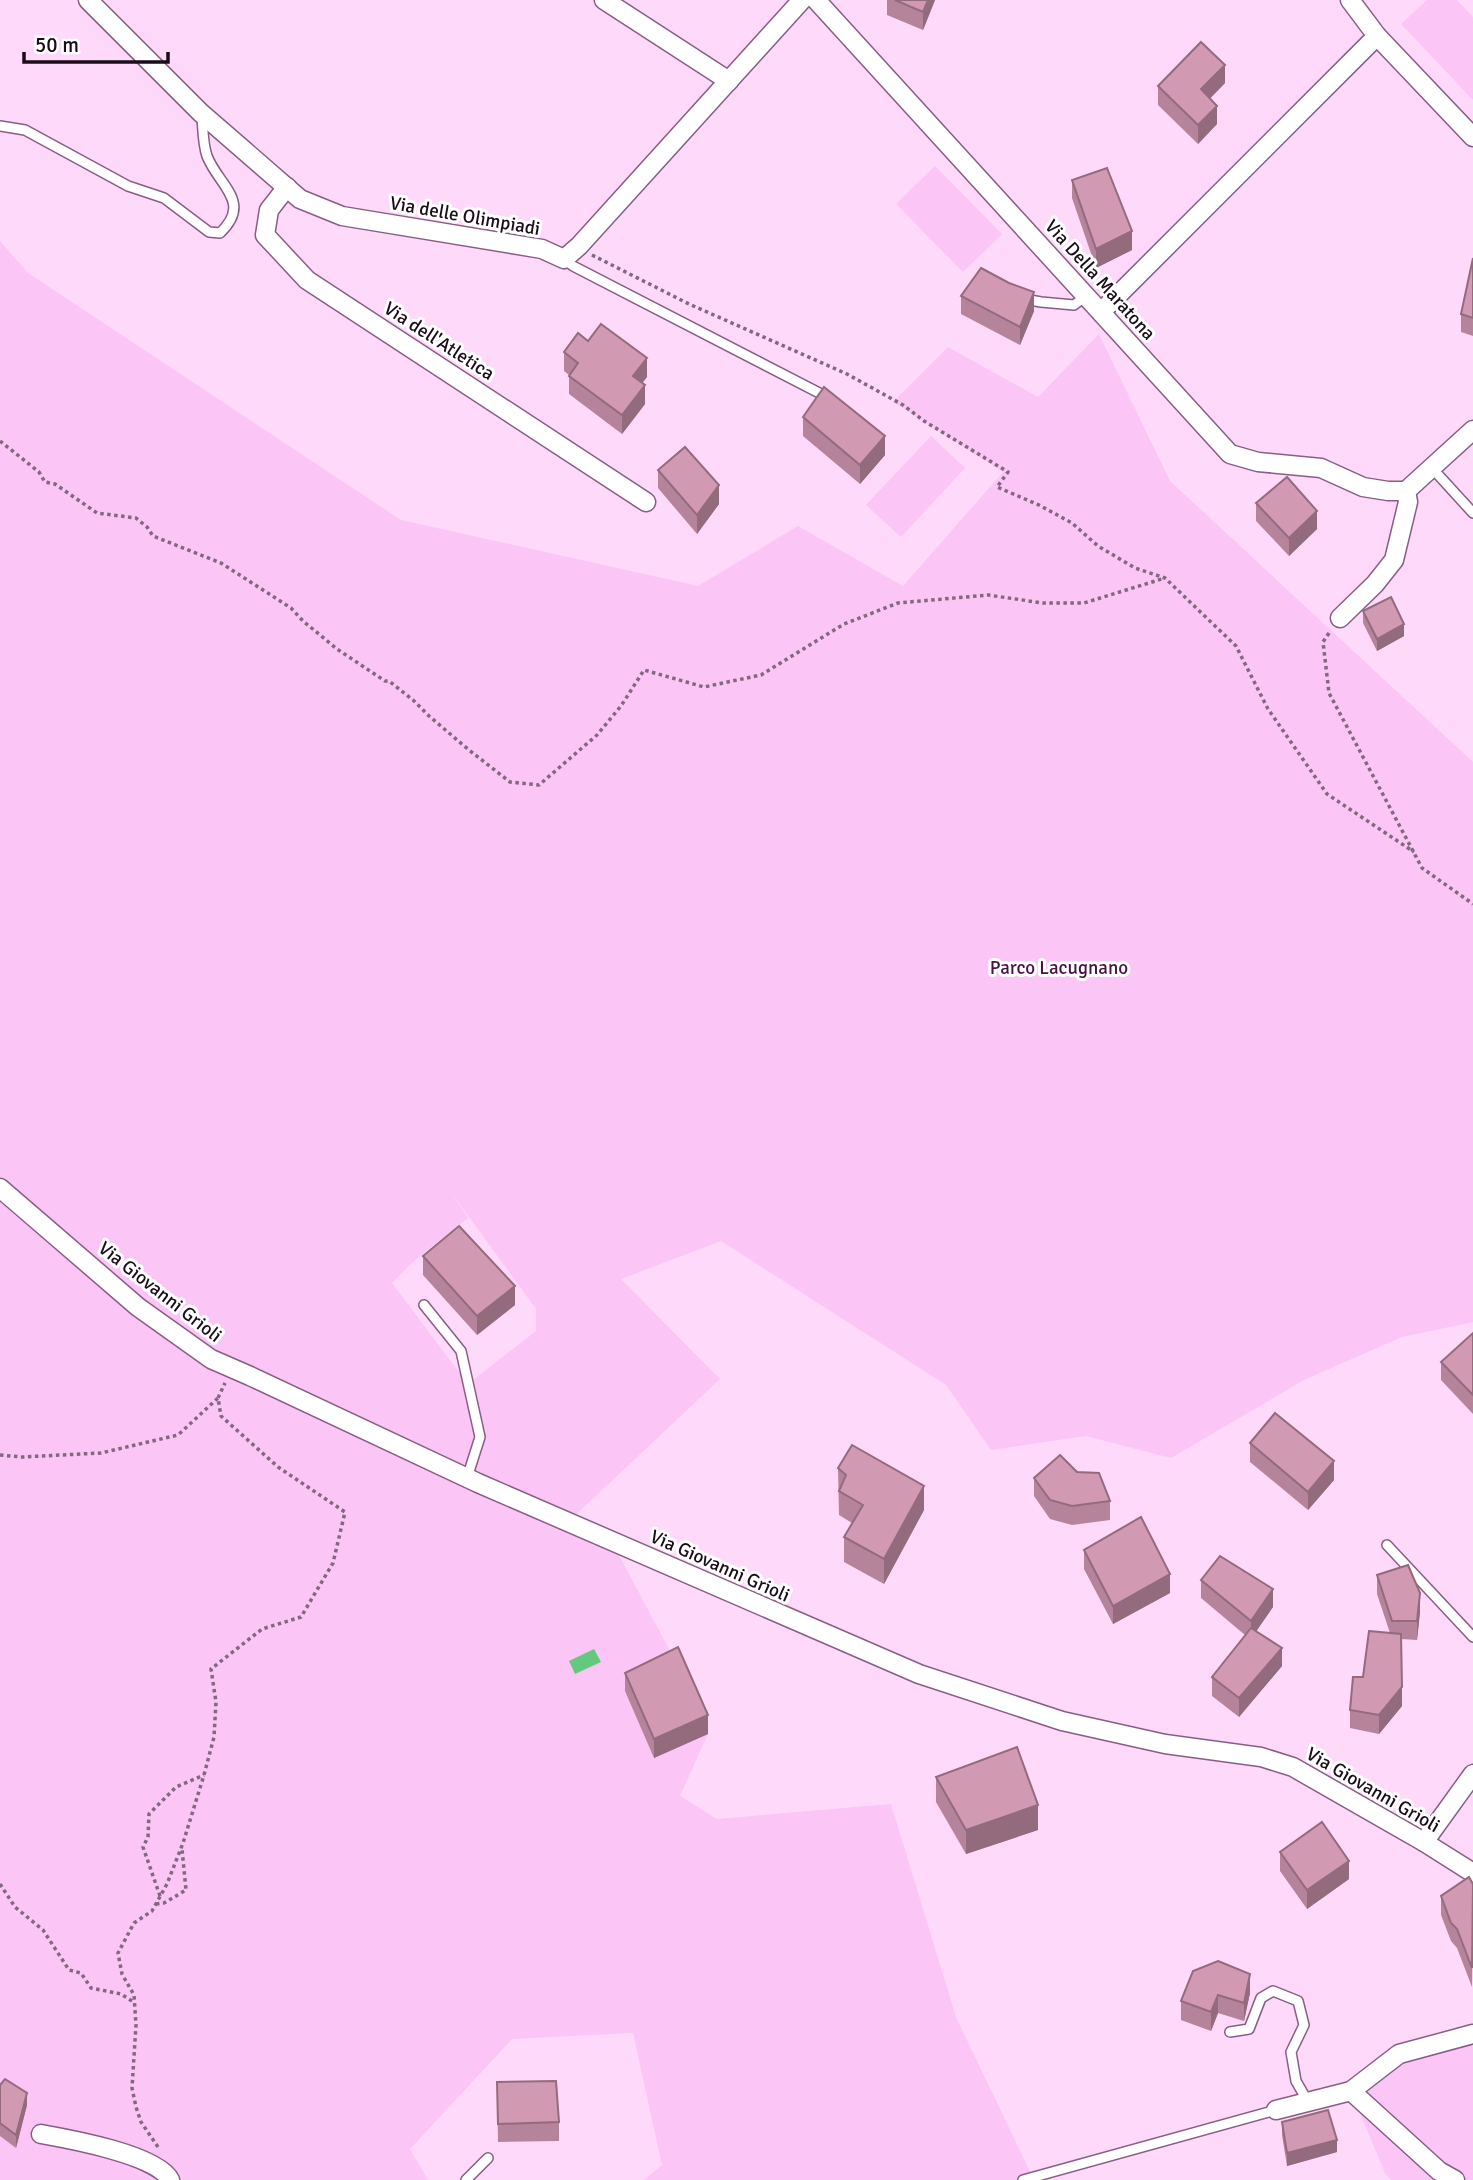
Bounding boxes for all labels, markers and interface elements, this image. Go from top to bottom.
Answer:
scale bar [24,21,168,65]
text: 50 m [35,32,79,58]
street label: Via delle Olimpiadi [388,191,542,241]
street label: Via Della Maratona [1040,215,1160,345]
street label: Via dell'Atletica [379,296,499,386]
park label: Parco Lacugnano [990,956,1128,980]
street label: Via Giovanni Grioli [93,1236,227,1348]
street label: Via Giovanni Grioli [646,1524,794,1608]
street label: Via Giovanni Grioli [1302,1742,1444,1838]

